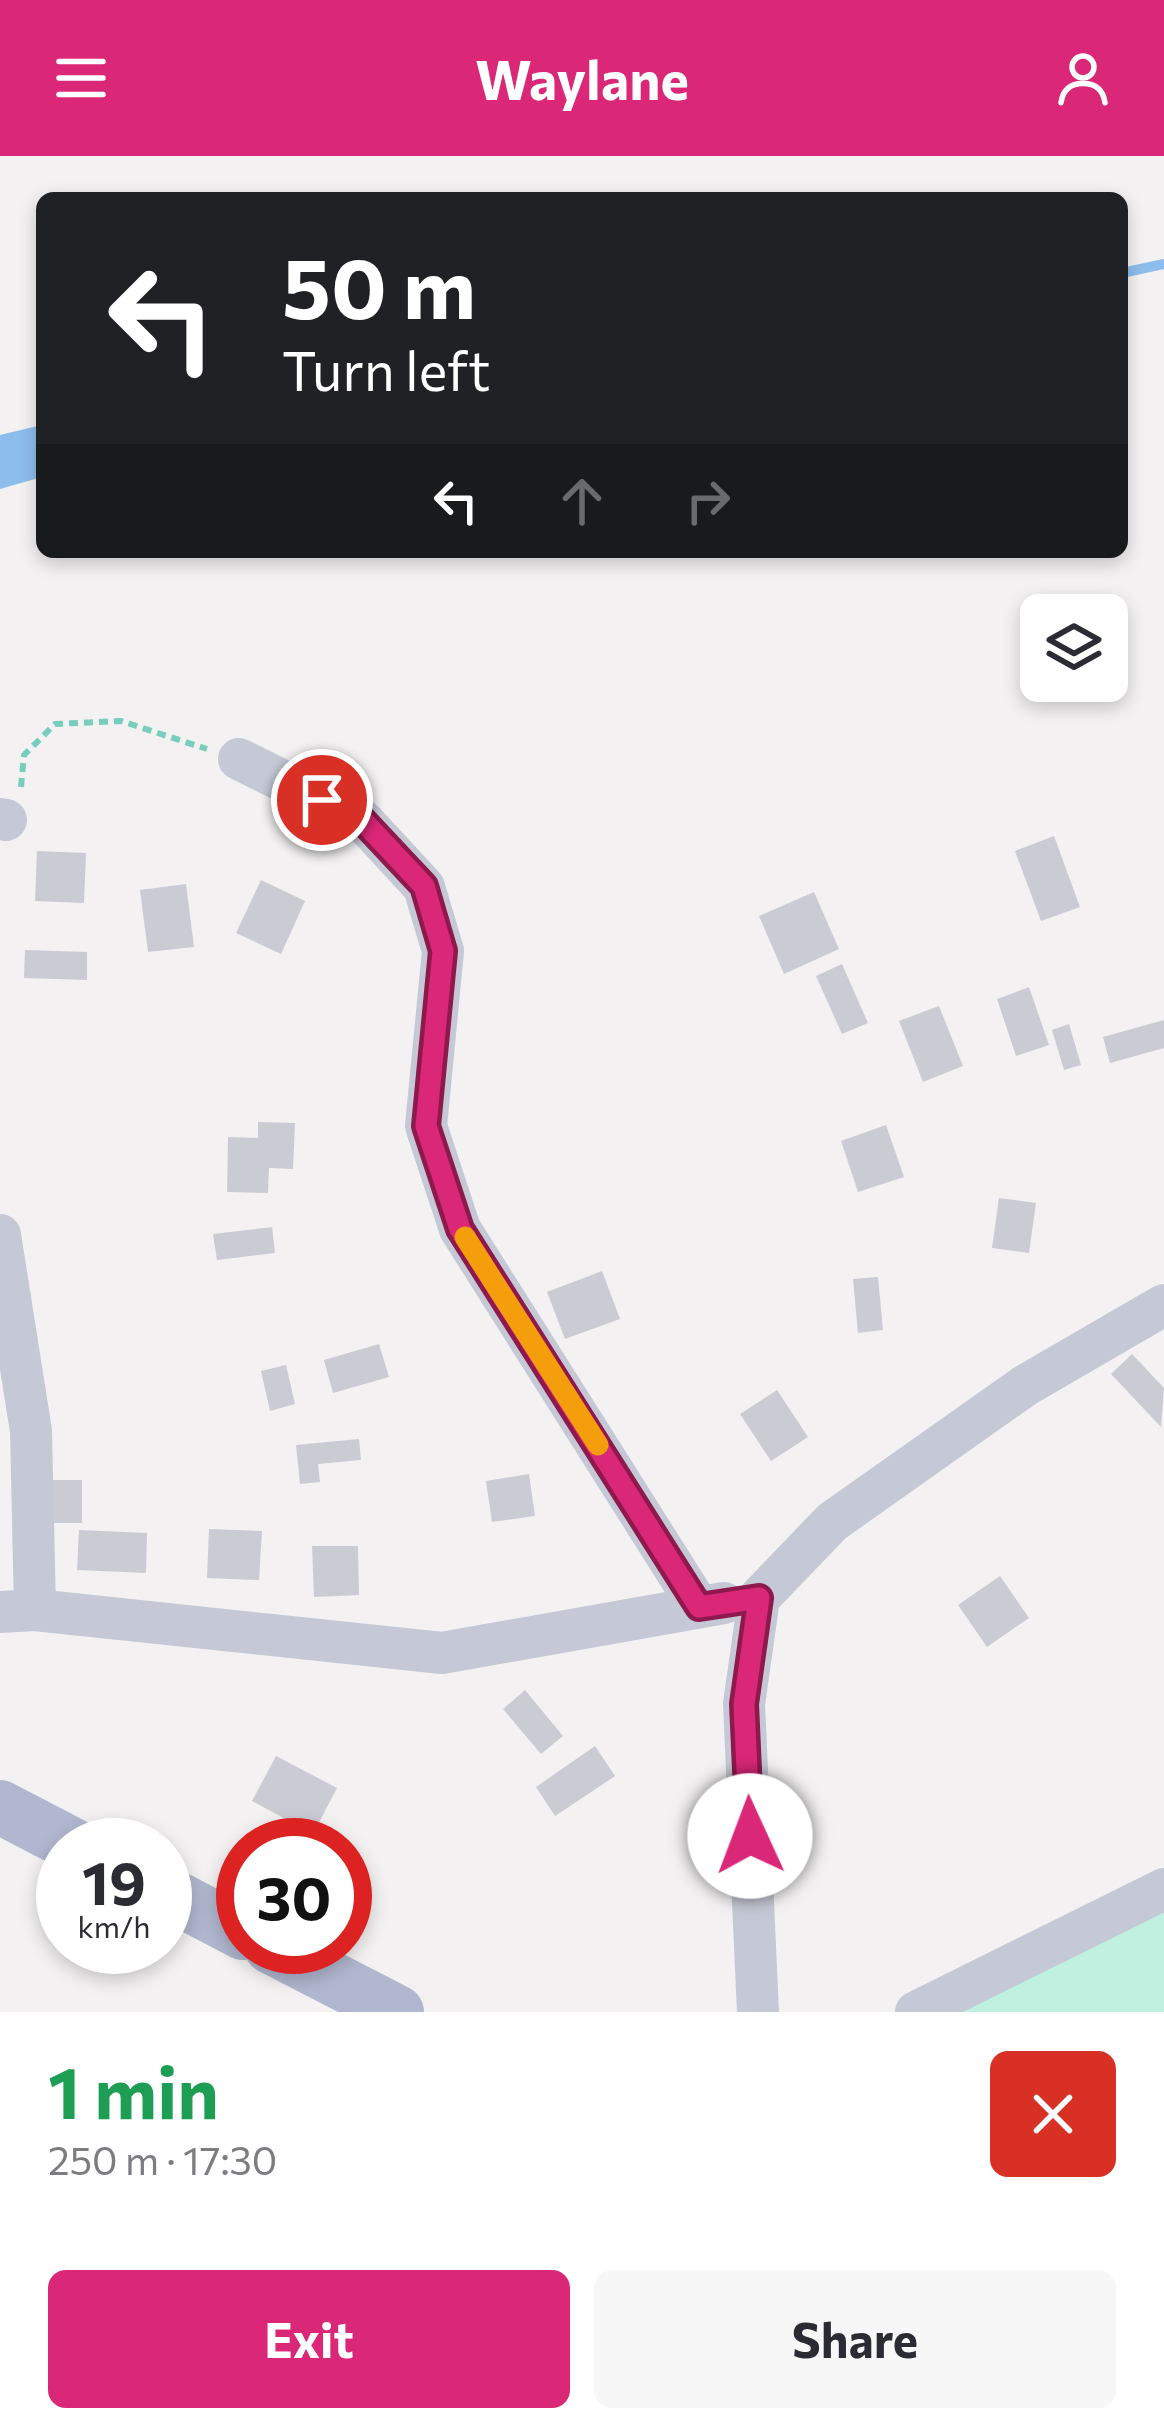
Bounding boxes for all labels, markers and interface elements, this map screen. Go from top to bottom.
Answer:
icon: menu [48,45,114,111]
text: Waylane [475,45,689,111]
icon: person [1050,45,1116,111]
text: 50 m [282,234,476,336]
icon: left [84,240,240,396]
text: Turn left [282,336,490,402]
icon: left [423,468,489,534]
icon: ahead [549,468,615,534]
icon: right [675,468,741,534]
map controls [1020,594,1128,702]
button: layers [1020,594,1128,702]
pin [271,749,373,851]
icon: arrive [289,767,355,833]
position arrow [687,1773,813,1899]
speed limit sign: 30 [216,1818,372,1974]
text: 19 [82,1844,146,1917]
text: km/h [78,1907,150,1944]
text: 1 min [48,2046,219,2134]
button: close [990,2051,1116,2177]
text: 250 m · 17:30 [48,2135,277,2183]
button: Exit [48,2270,570,2408]
button: Share [594,2270,1116,2408]

